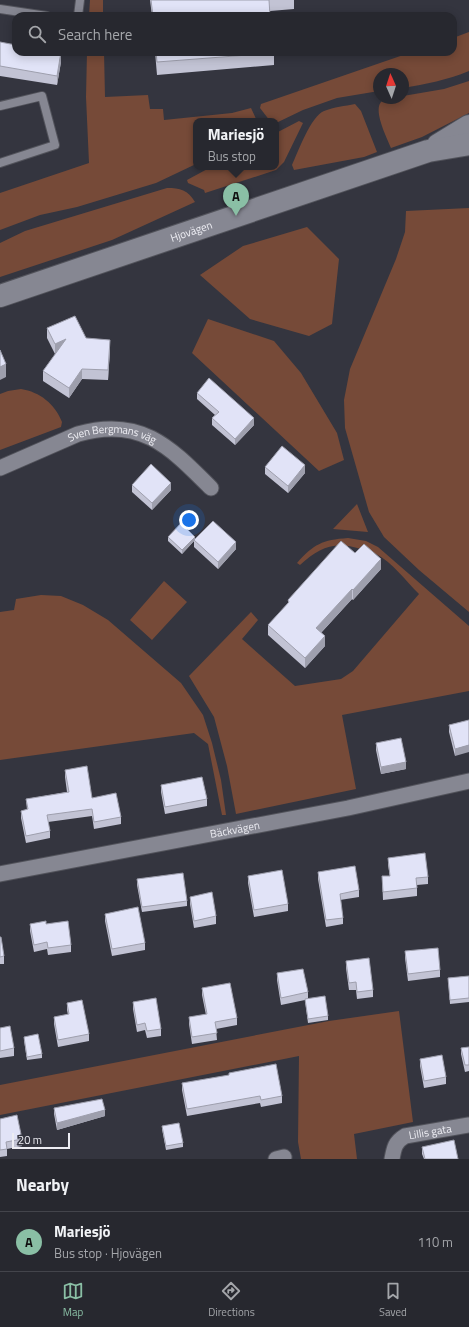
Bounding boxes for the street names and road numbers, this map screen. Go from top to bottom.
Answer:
street label: Hjovägen [168,217,215,246]
street label: Sven Bergmans väg [65,421,160,448]
street label: Bäckvägen [209,817,261,842]
street label: Lillis gata [407,1120,453,1143]

